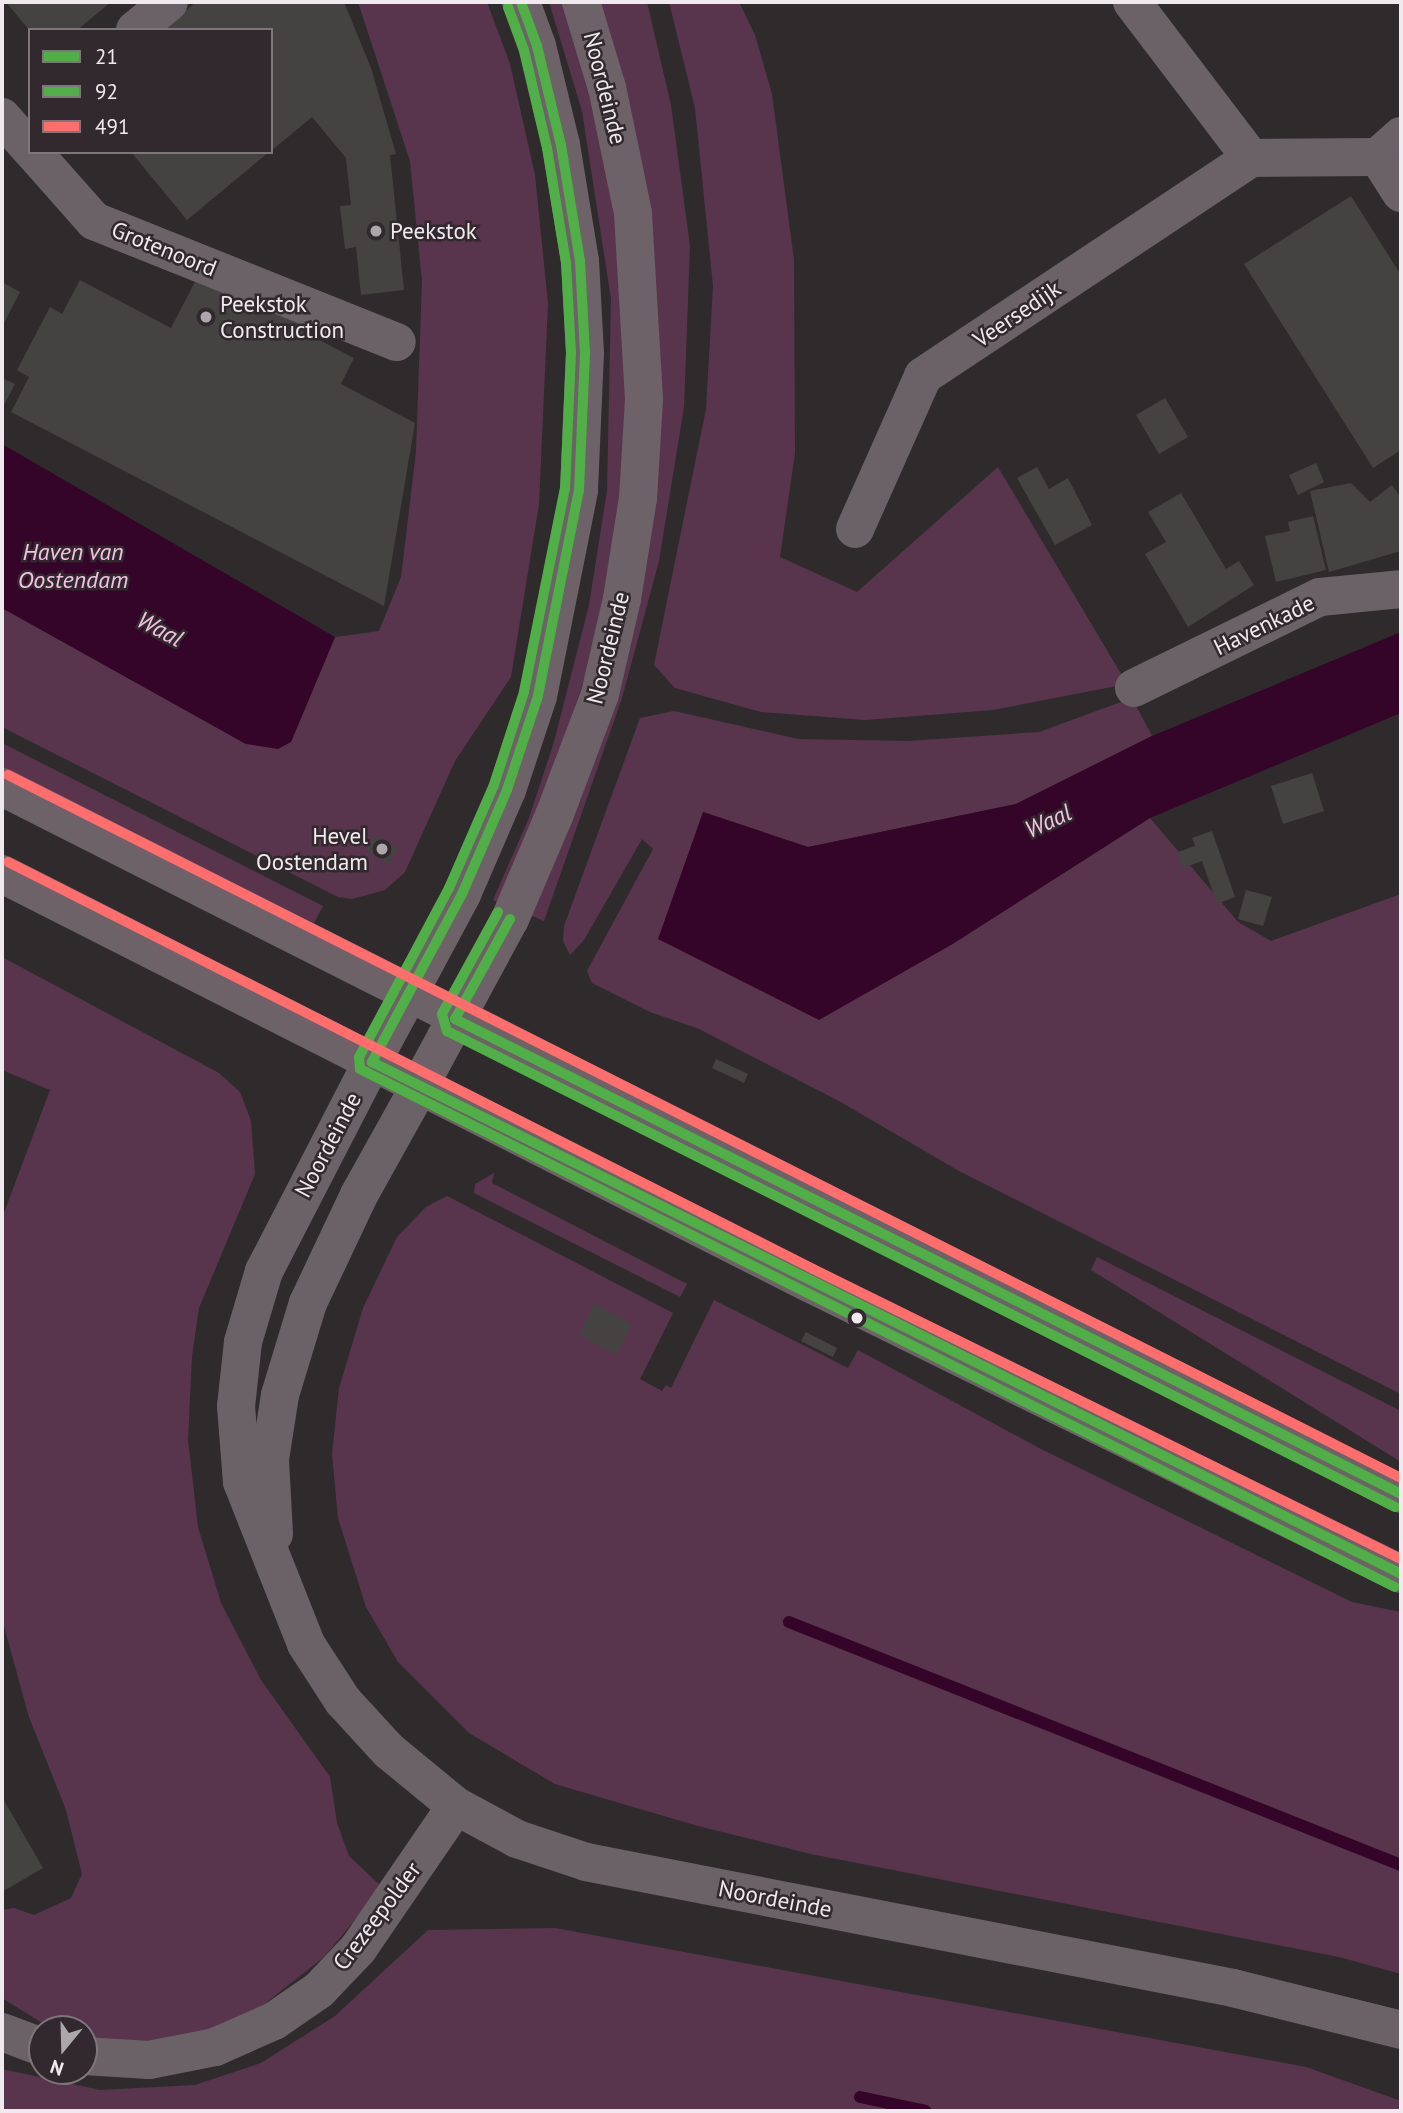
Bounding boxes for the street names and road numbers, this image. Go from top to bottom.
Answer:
street label: Noordeinde [578,29,632,147]
street label: Grotenoord [107,215,221,283]
street label: Veersedijk [968,275,1066,353]
street label: Noordeinde [581,589,635,707]
street label: Havenkade [1209,589,1319,661]
street label: Noordeinde [289,1088,367,1202]
street label: Crezeepolder [327,1856,427,1976]
street label: Noordeinde [716,1874,834,1924]

